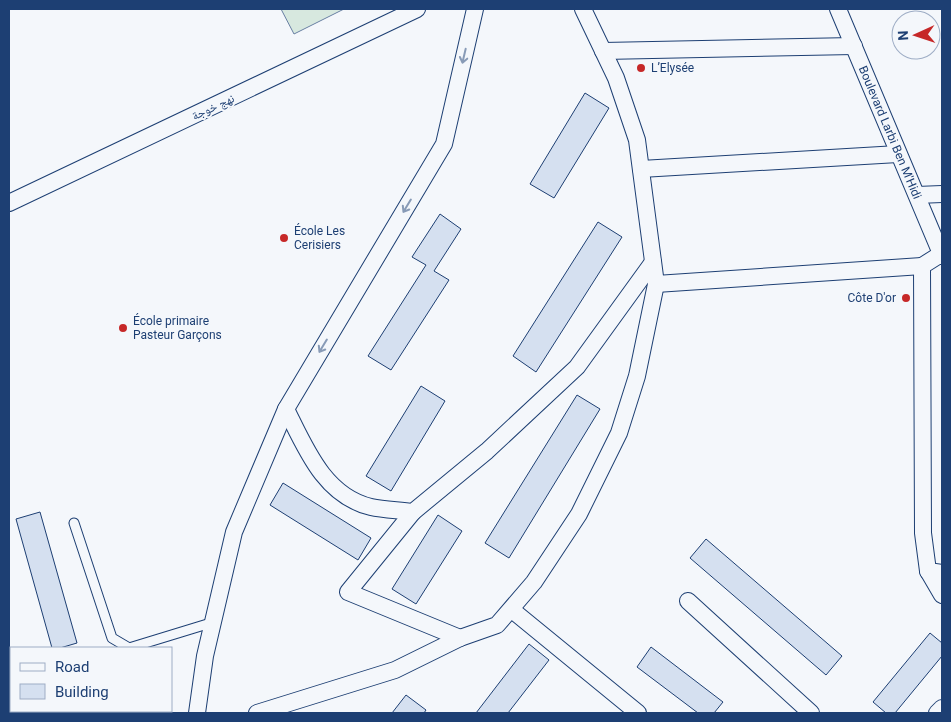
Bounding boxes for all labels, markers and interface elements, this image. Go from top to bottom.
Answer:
north arrow [891,10,941,60]
text: N [895,30,911,41]
one-way arrow [459,48,468,64]
place label: L’Elysée [651,61,694,75]
marker: L’Elysée [635,62,647,74]
street label: Boulevard Larbi Ben M'Hidi [856,64,924,201]
street label: نهج خوجة [190,91,236,123]
one-way arrow [401,199,411,213]
place label: École Les Cerisiers [294,223,345,252]
marker: École Les Cerisiers [278,232,290,244]
place label: Côte D'or [848,291,896,305]
marker: Côte D'or [900,292,912,304]
place label: École primaire Pasteur Garçons [133,313,222,342]
marker: École primaire Pasteur Garçons [117,322,129,334]
one-way arrow [318,338,328,352]
legend [10,647,172,712]
text: Road [55,658,89,676]
text: Building [55,683,109,701]

